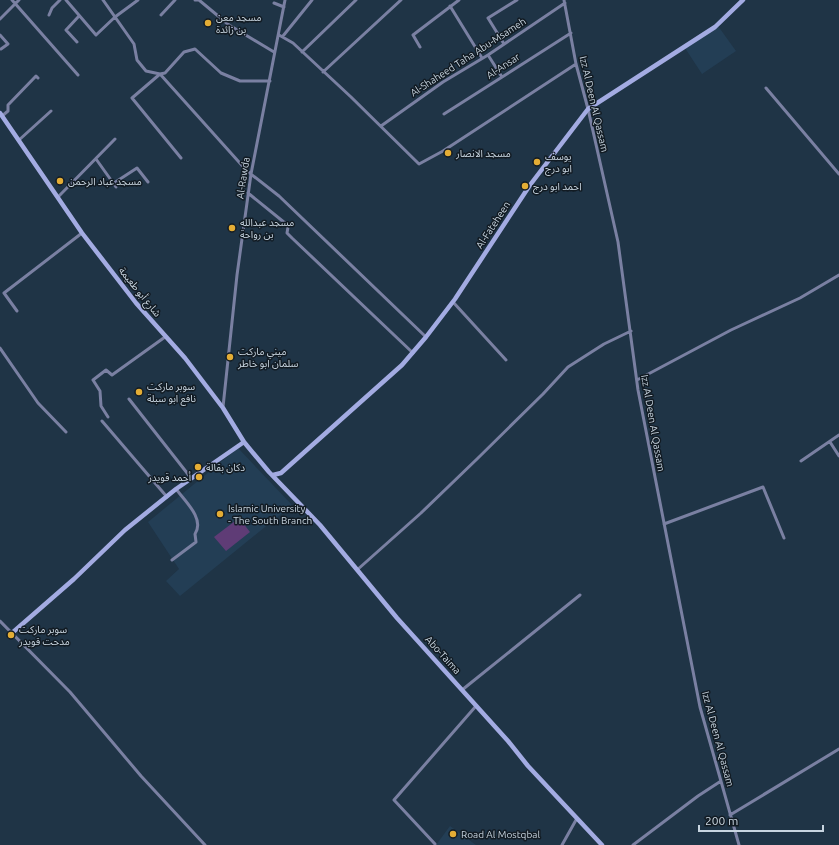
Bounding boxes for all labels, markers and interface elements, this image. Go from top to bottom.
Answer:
place label: مسجد معن بن زائدة [216,12,262,36]
street label: Al-Shaheed Taha Abu-Msameh [408,16,528,98]
marker: مسجد معن بن زائدة [203,18,213,28]
street label: Al-Ansar [484,51,522,81]
street label: Izz Al Deen Al Qassam [578,55,610,153]
marker: مسجد الانصار [443,148,453,158]
place label: مسجد الانصار [455,148,511,160]
place label: يوسف ابو درج [545,151,572,176]
street label: Al-Rawda [234,156,252,200]
marker: يوسف ابو درج [532,157,542,167]
marker: مسجد عباد الرحمن [55,176,65,186]
place label: مسجد عباد الرحمن [68,176,142,188]
marker: احمد ابو درج [520,181,530,191]
place label: احمد ابو درج [533,181,582,194]
street label: Al-Fateheen [474,199,512,251]
place label: مسجد عبدالله بن رواحة [240,217,294,241]
marker: مسجد عبدالله بن رواحة [227,223,237,233]
street label: شارع أبو طعيمة [115,265,164,320]
place label: ميني ماركت سلمان ابو خاطر [237,346,298,370]
marker: ميني ماركت سلمان ابو خاطر [225,352,235,362]
street label: Izz Al Deen Al Qassam [639,374,667,472]
place label: سوبر ماركت نافع ابو سبلة [147,381,196,406]
marker: سوبر ماركت نافع ابو سبلة [134,387,144,397]
marker: دكان بقالة [193,462,203,472]
place label: دكان بقالة [206,462,245,473]
place label: أحمد قويدر [147,471,191,484]
marker: أحمد قويدر [194,472,204,482]
place label: Islamic University - The South Branch [228,503,312,526]
marker: Islamic University - The South Branch [215,509,225,519]
place label: سوبر ماركت مدحت قويدر [18,624,70,648]
marker: سوبر ماركت مدحت قويدر [6,630,16,640]
street label: Abo-Taima [423,634,463,676]
street label: Izz Al Deen Al Qassam [700,690,736,788]
scale bar [699,807,823,833]
text: 200 m [705,814,738,827]
marker: Road Al Mostqbal [448,829,458,839]
place label: Road Al Mostqbal [461,829,540,840]

